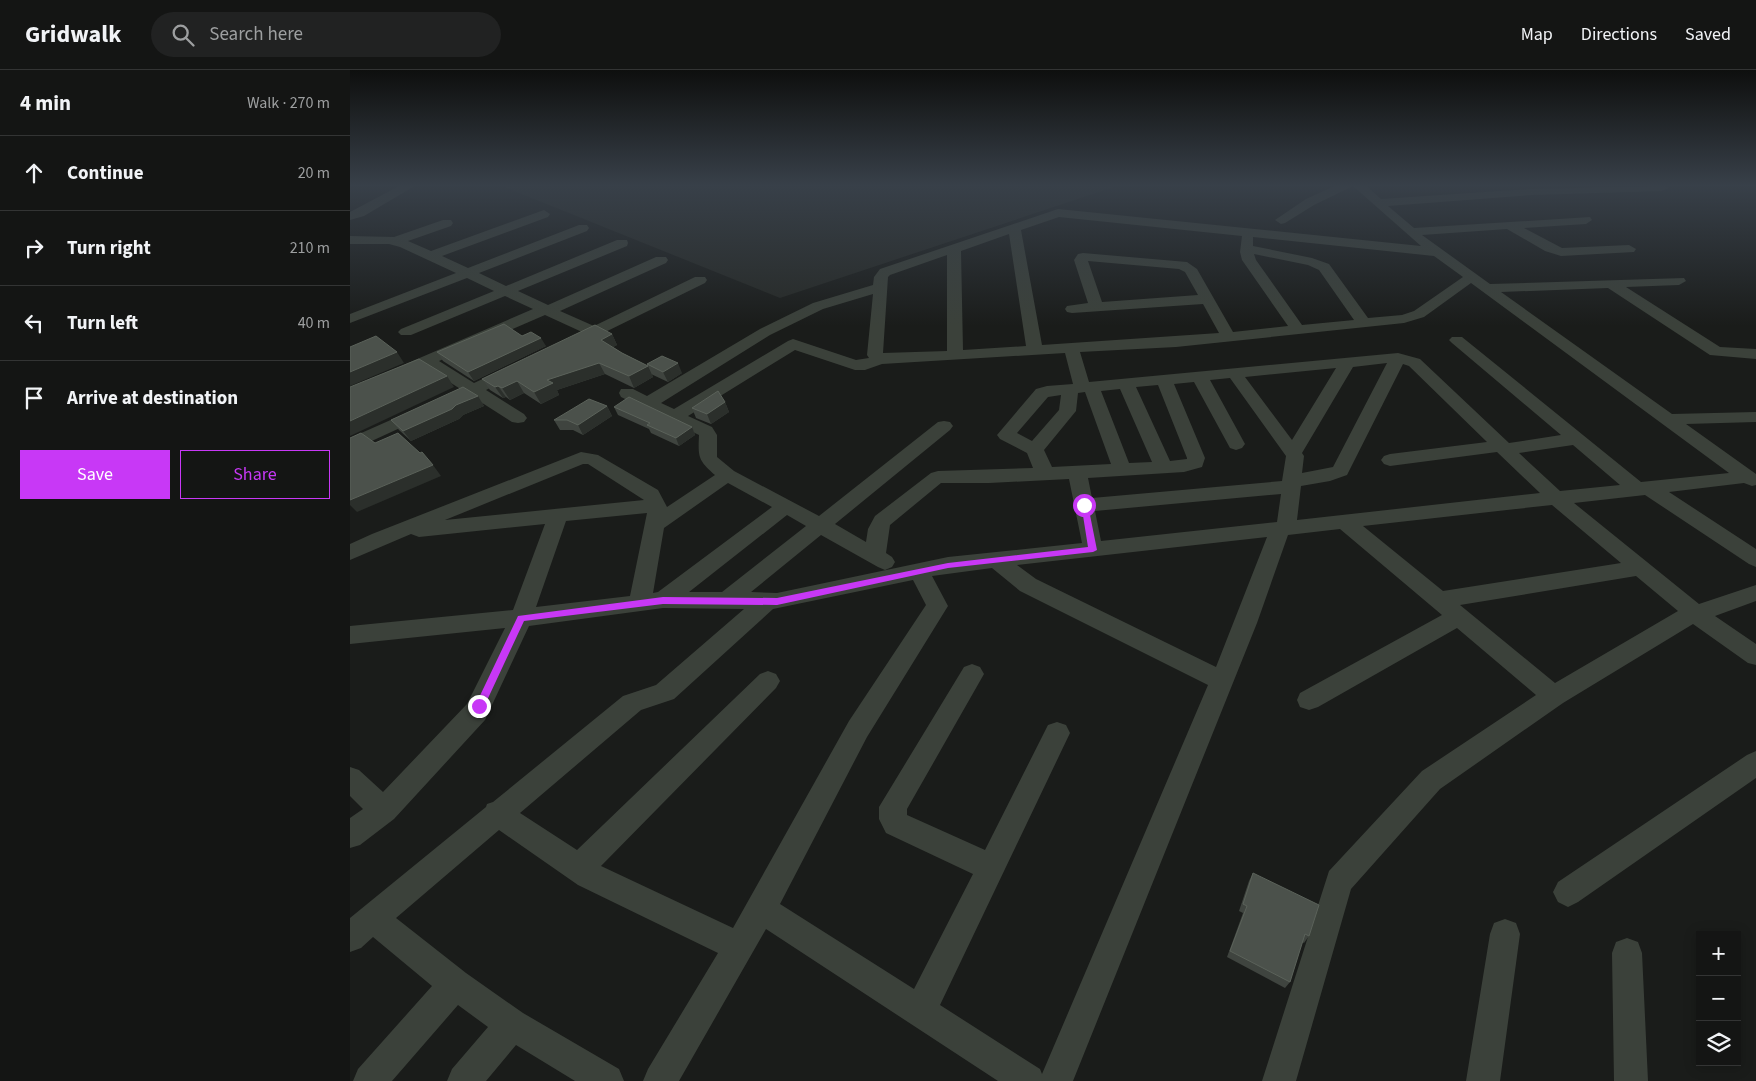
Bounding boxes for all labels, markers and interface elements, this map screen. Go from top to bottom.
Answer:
search box [151,12,501,57]
text: Gridwalk [25,17,121,52]
icon: search [169,21,197,49]
text: Search here [209,21,303,48]
text: Map [1521,22,1553,47]
text: Directions [1581,22,1657,47]
text: Saved [1685,22,1731,47]
text: 4 min [20,88,71,118]
text: Walk · 270 m [247,92,330,114]
icon: ahead [20,159,48,187]
text: Continue [67,160,144,187]
text: 20 m [298,162,330,184]
icon: right [20,234,48,262]
text: Turn right [67,235,151,262]
text: 210 m [290,237,330,259]
icon: left [20,309,48,337]
text: Turn left [67,310,138,337]
text: 40 m [298,312,330,334]
icon: arrive [20,384,48,412]
text: Arrive at destination [67,385,238,412]
button: Save [20,450,170,499]
button: Share [180,450,330,499]
route start [1073,494,1096,517]
route end [468,695,491,718]
map controls [1696,931,1741,1066]
button: + [1696,931,1741,976]
button: − [1696,976,1741,1021]
button: layers [1696,1021,1741,1066]

